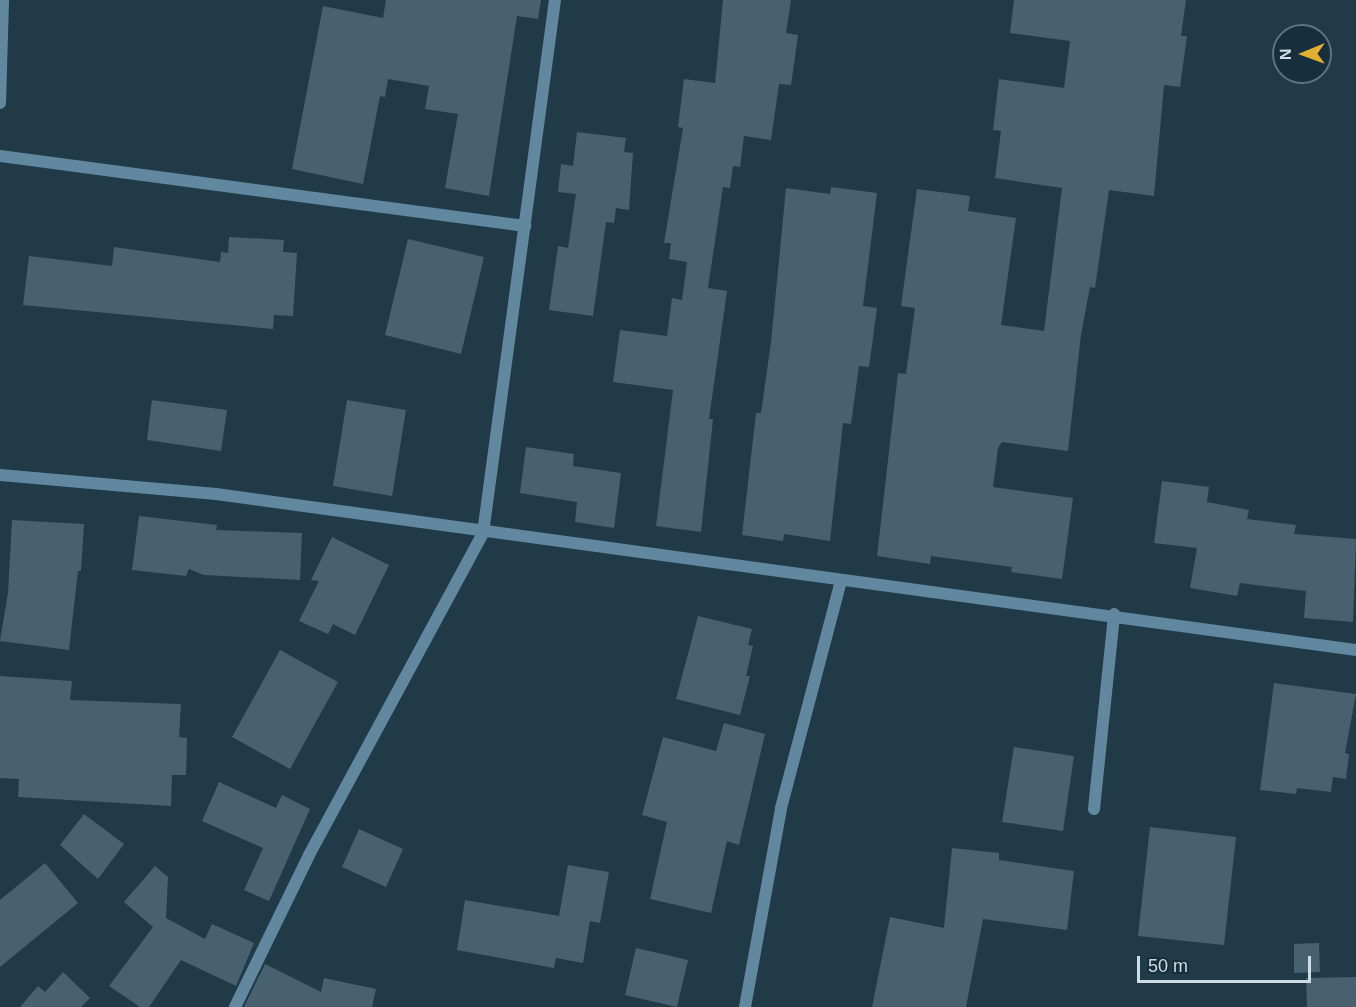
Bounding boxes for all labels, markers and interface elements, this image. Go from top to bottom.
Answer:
north arrow [1272,24,1332,84]
text: N [1277,48,1294,60]
scale bar [1140,944,1314,982]
text: 50 m [1148,956,1188,976]

